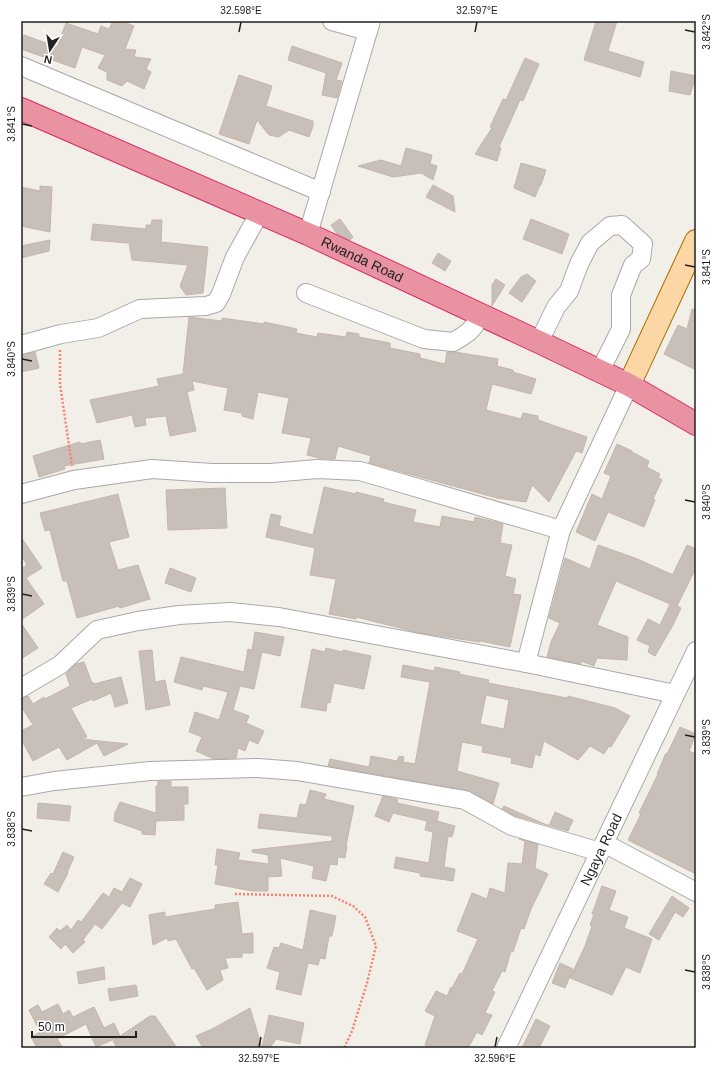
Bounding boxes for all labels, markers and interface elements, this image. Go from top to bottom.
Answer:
text: 32.598°E [220,5,262,16]
text: 32.597°E [456,5,498,16]
text: 3.842°S [701,14,712,50]
north arrow [30,30,70,70]
text: N [43,53,53,66]
text: 3.841°S [6,106,17,142]
street label: Rwanda Road [319,233,406,285]
text: 3.841°S [701,249,712,285]
text: 3.840°S [6,341,17,377]
text: 3.840°S [701,484,712,520]
text: 3.839°S [6,576,17,612]
text: 3.839°S [701,719,712,755]
text: 3.838°S [6,811,17,847]
street label: Ngaya Road [577,811,625,888]
text: 3.838°S [701,954,712,990]
scale bar [32,1013,136,1039]
text: 50 m [38,1020,65,1034]
text: 32.597°E [238,1053,280,1064]
text: 32.596°E [474,1053,516,1064]

